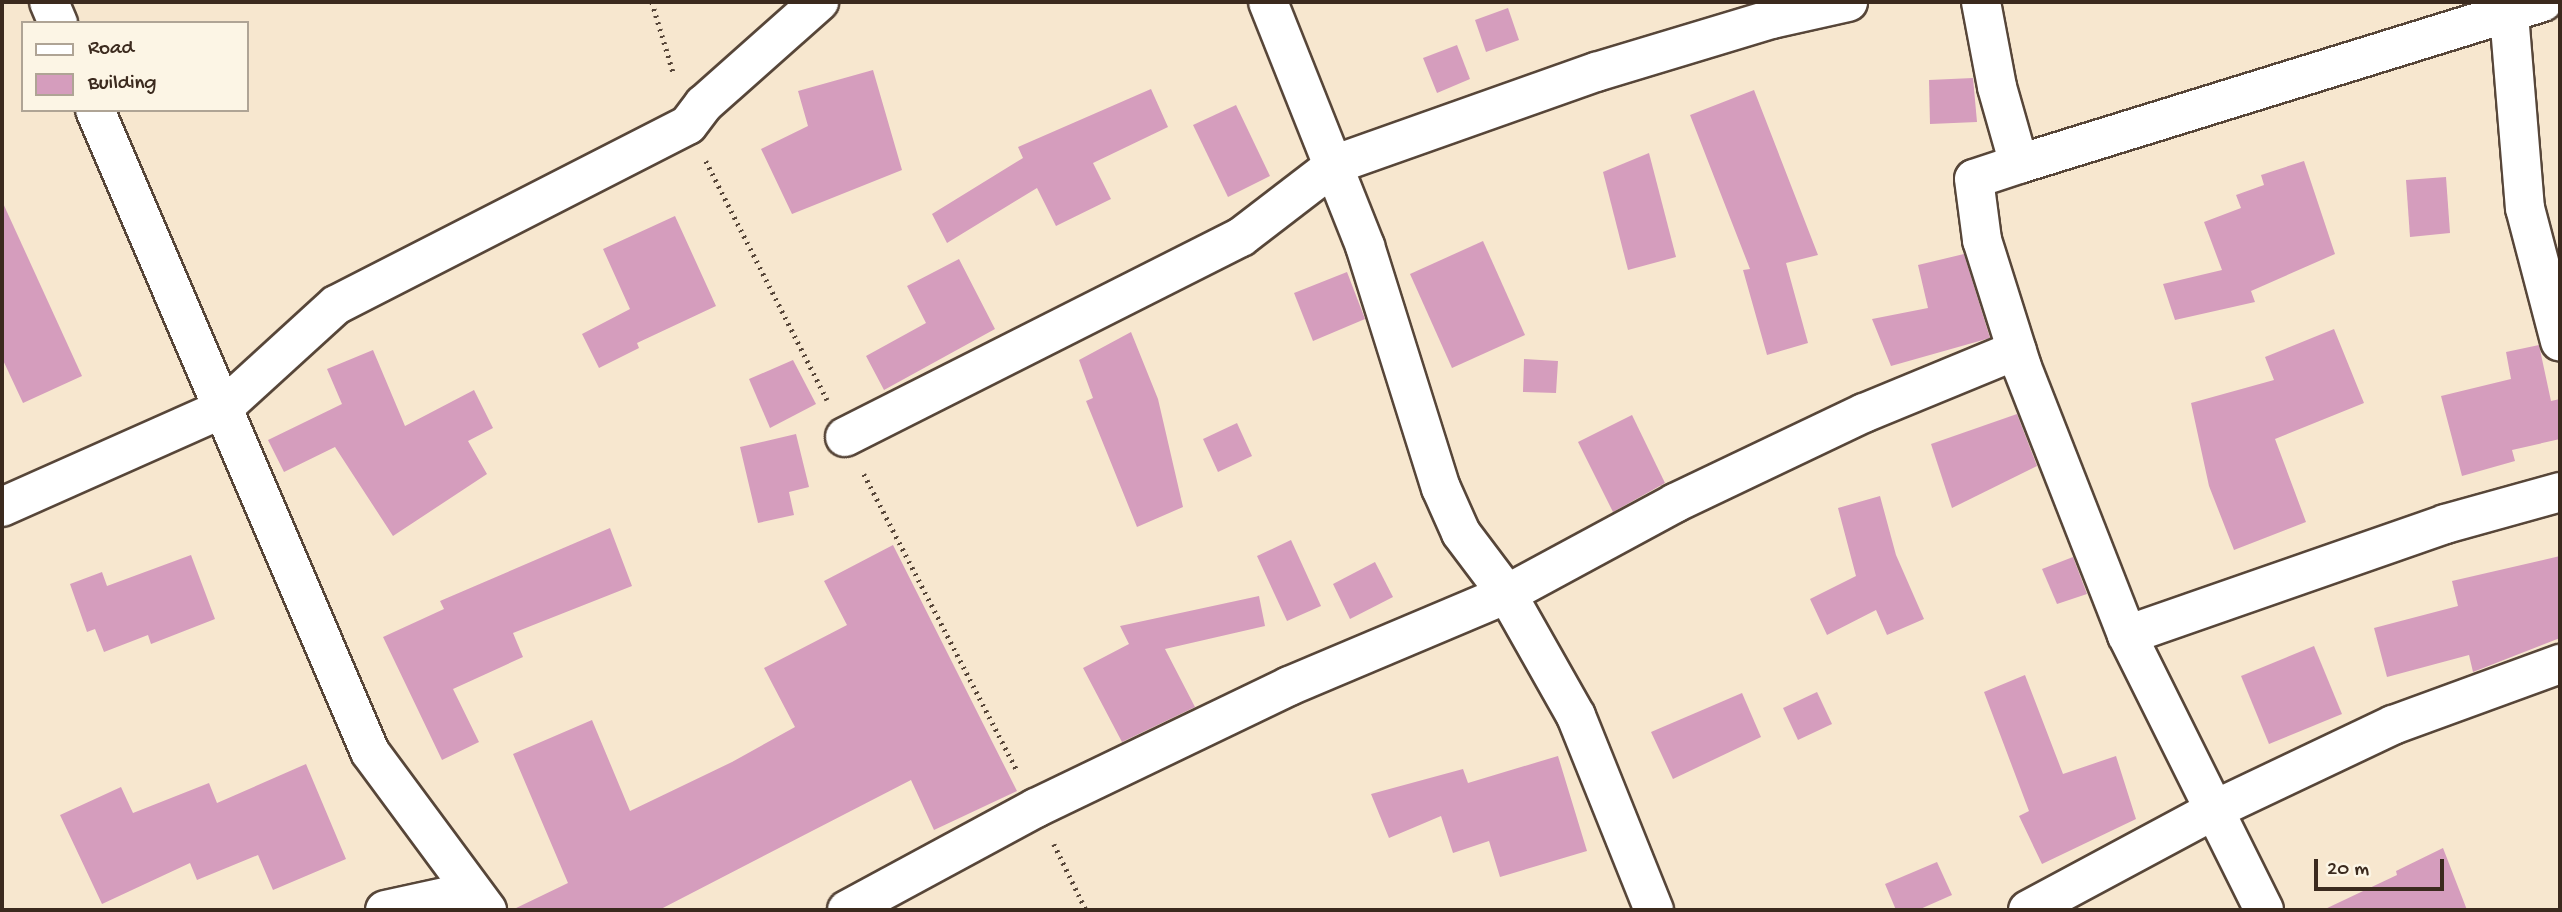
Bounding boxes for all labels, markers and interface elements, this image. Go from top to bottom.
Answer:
legend [21,21,248,112]
text: Road [88,37,134,62]
text: Building [88,72,157,97]
scale bar [2317,846,2446,890]
text: 20 m [2327,858,2369,883]

